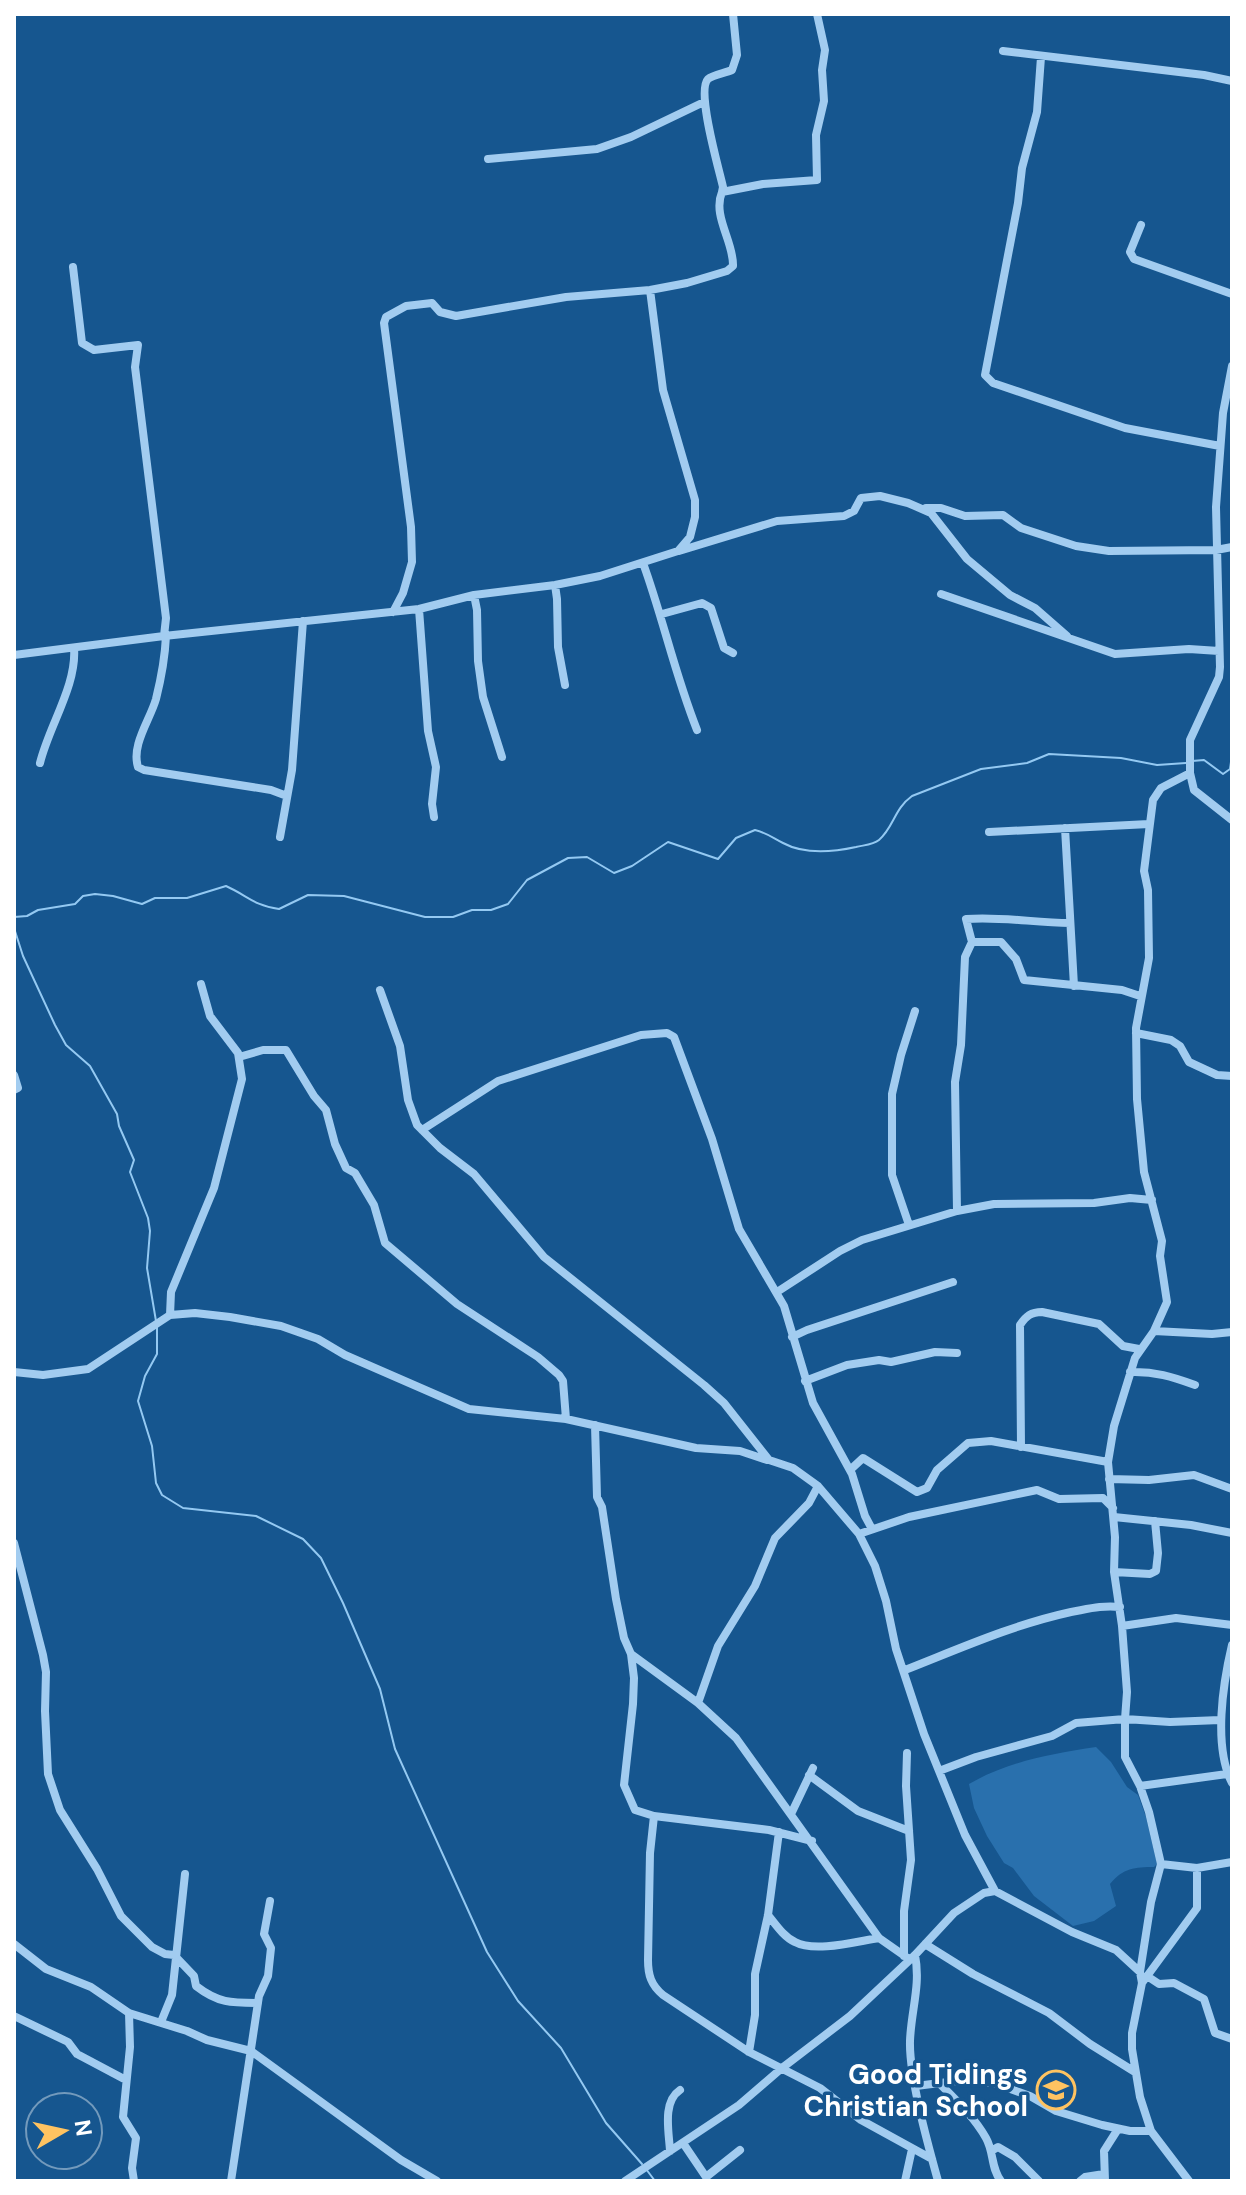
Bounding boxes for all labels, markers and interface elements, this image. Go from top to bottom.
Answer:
place label: Good Tidings Christian School [804,2056,1028,2125]
school or university icon: Good Tidings Christian School [1035,2069,1077,2111]
north arrow [24,2091,104,2171]
text: N [68,2118,99,2138]

